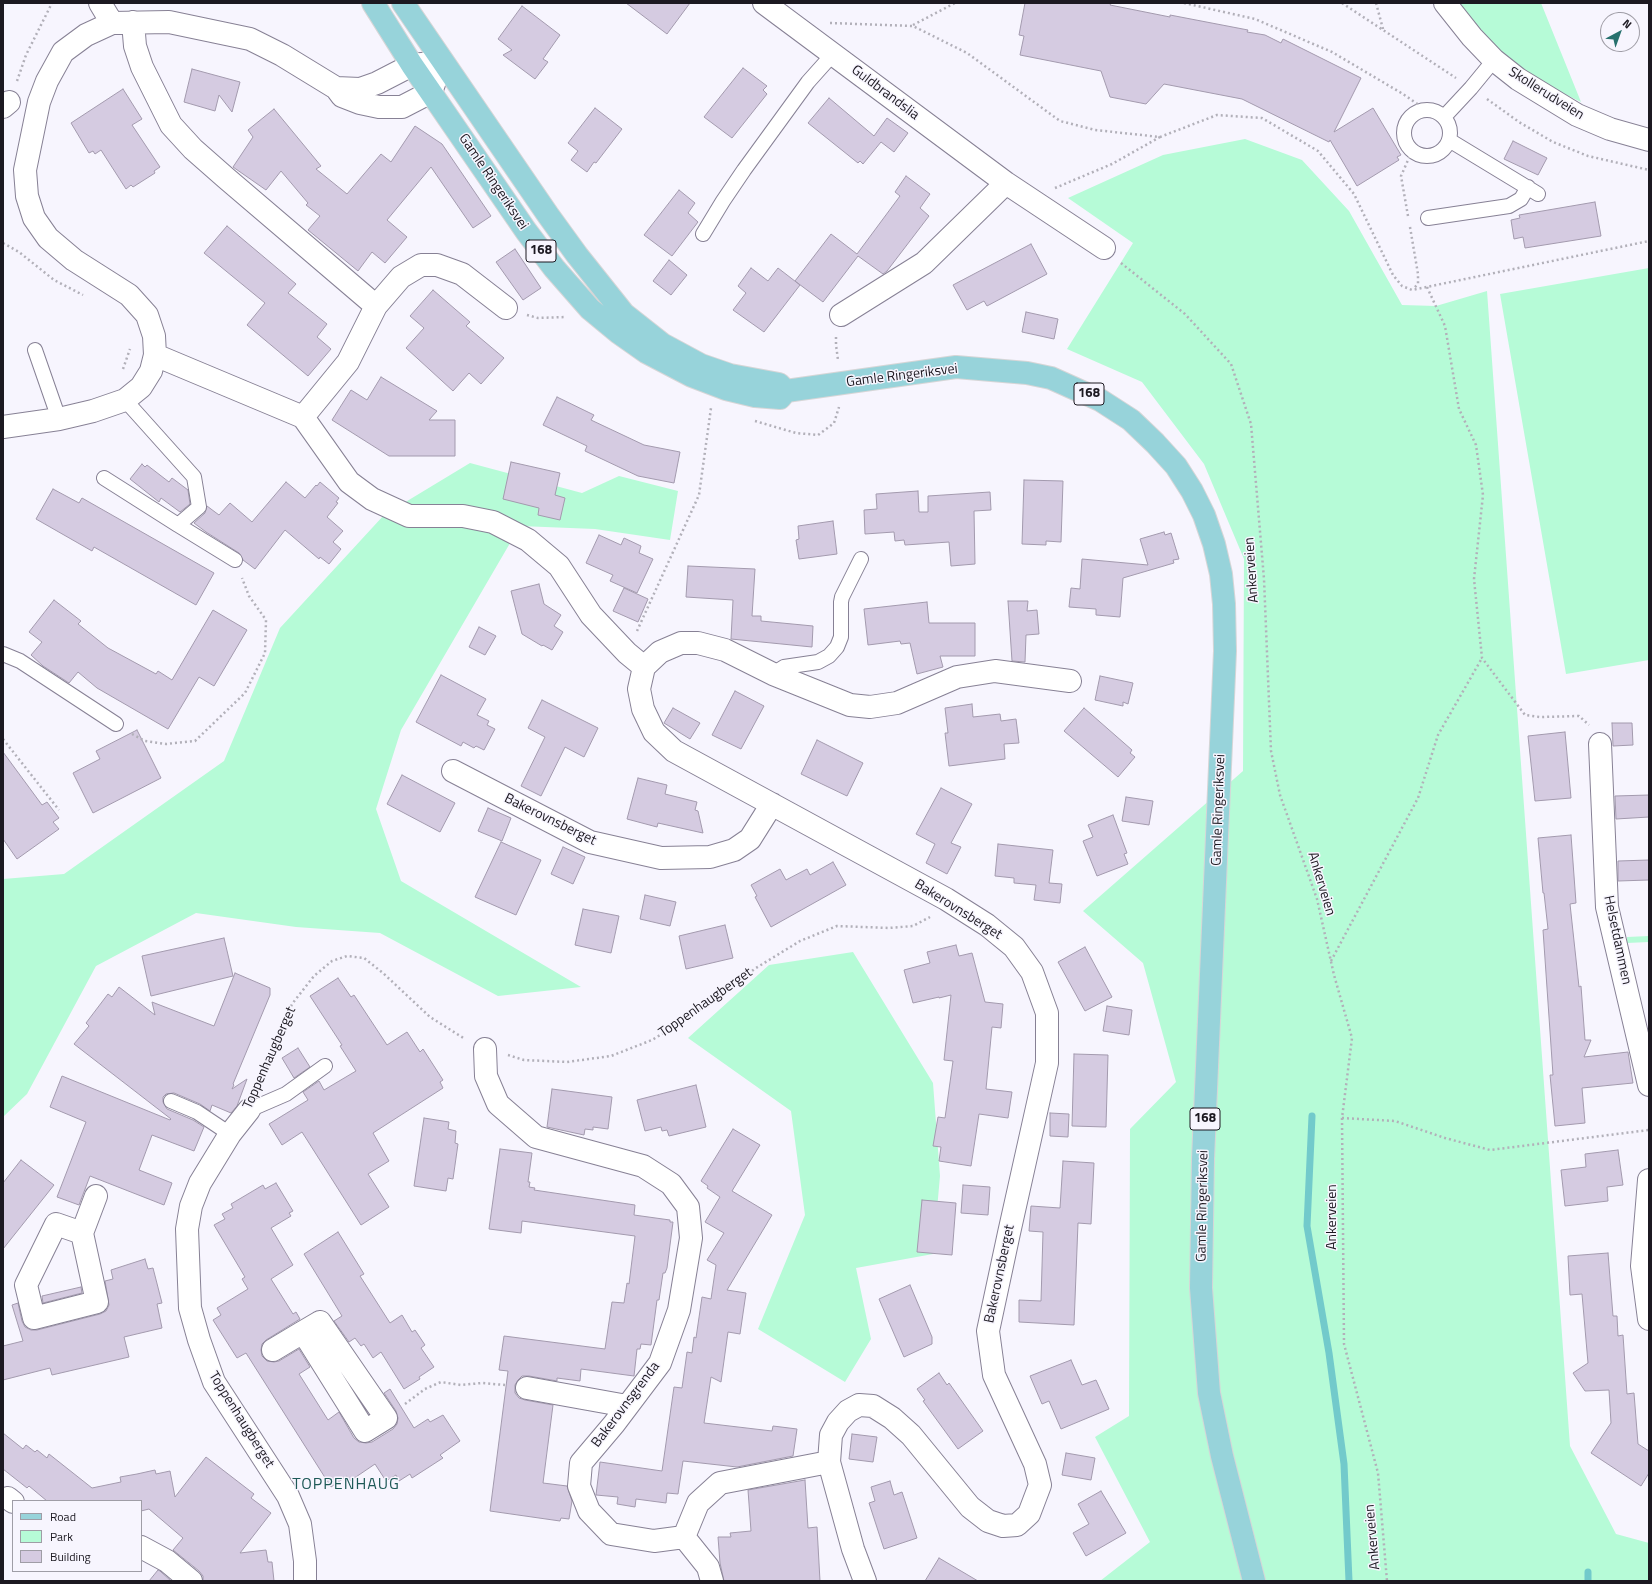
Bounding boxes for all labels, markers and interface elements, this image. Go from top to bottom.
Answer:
north arrow [1600,12,1640,52]
text: N [1619,15,1635,32]
street label: Guldbrandslia [848,62,922,124]
street label: Skollerudveien [1505,64,1587,124]
street label: Gamle Ringeriksvei [455,131,531,233]
road number: 168 [526,240,556,262]
street label: Gamle Ringeriksvei [845,361,959,391]
road number: 168 [1074,383,1104,405]
street label: Ankerveien [1241,537,1263,603]
street label: Gamle Ringeriksvei [1209,754,1229,866]
street label: Bakerovnsberget [501,790,599,850]
street label: Ankerveien [1303,850,1339,918]
street label: Bakerovnsberget [911,876,1005,944]
street label: Helsetdammen [1599,894,1635,986]
street label: Toppenhaugberget [656,964,756,1042]
street label: Toppenhaugberget [240,1004,300,1112]
road number: 168 [1190,1108,1220,1130]
street label: Gamle Ringeriksvei [1194,1150,1212,1262]
street label: Ankerveien [1325,1184,1341,1250]
street label: Bakerovnsberget [981,1223,1019,1325]
street label: Bakerovnsgrenda [588,1359,664,1451]
street label: Toppenhaugberget [205,1369,277,1471]
district label: TOPPENHAUG [292,1475,400,1495]
legend [12,1500,142,1572]
street label: Ankerveien [1362,1504,1384,1570]
text: Road [50,1507,76,1526]
text: Park [50,1527,73,1546]
text: Building [50,1547,91,1566]

